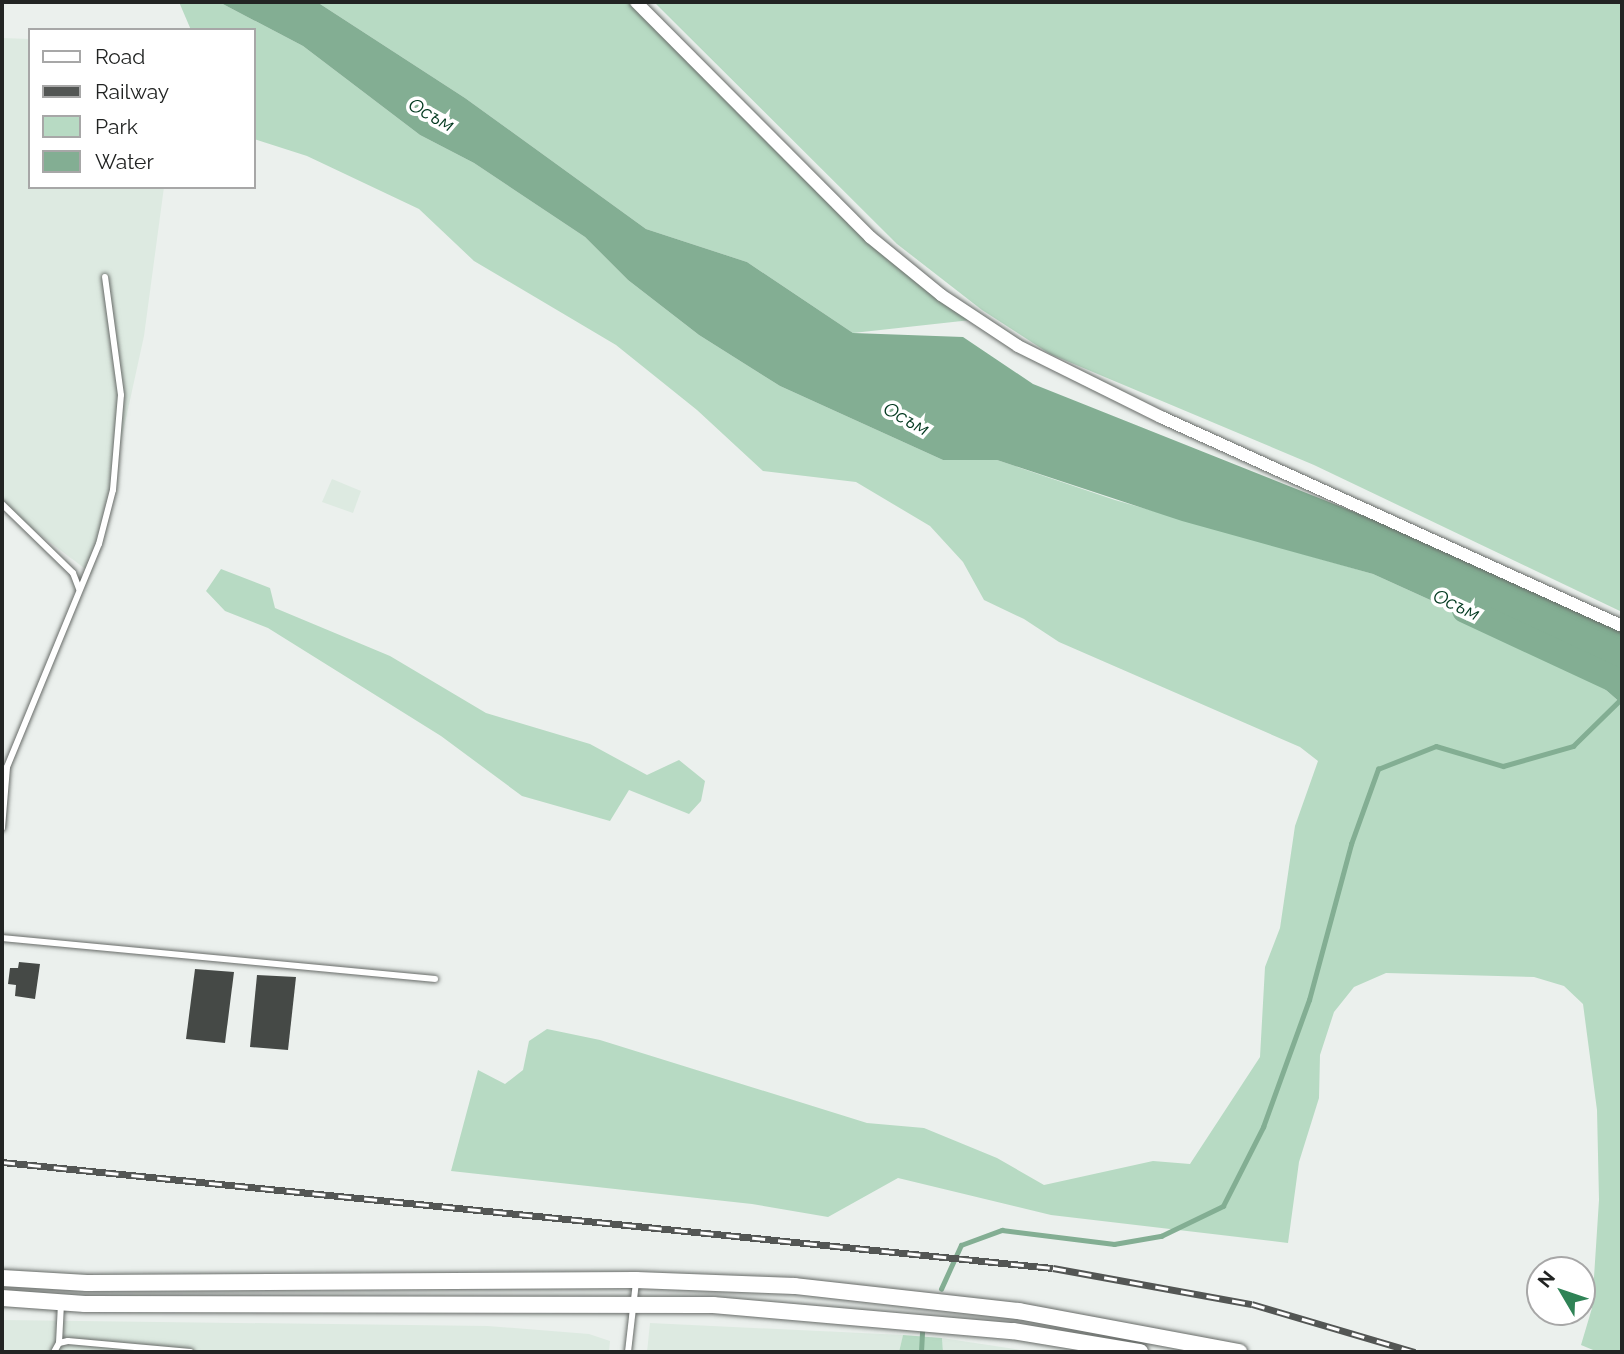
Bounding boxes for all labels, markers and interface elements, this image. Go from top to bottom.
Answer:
legend [28,28,256,189]
text: Road [95,44,145,69]
text: Railway [95,79,169,104]
water label: Осъм [404,93,458,137]
text: Park [95,114,138,139]
text: Water [95,149,154,174]
water label: Осъм [879,397,933,441]
water label: Осъм [1429,584,1483,626]
north arrow [1526,1256,1596,1326]
text: N [1533,1266,1559,1292]

